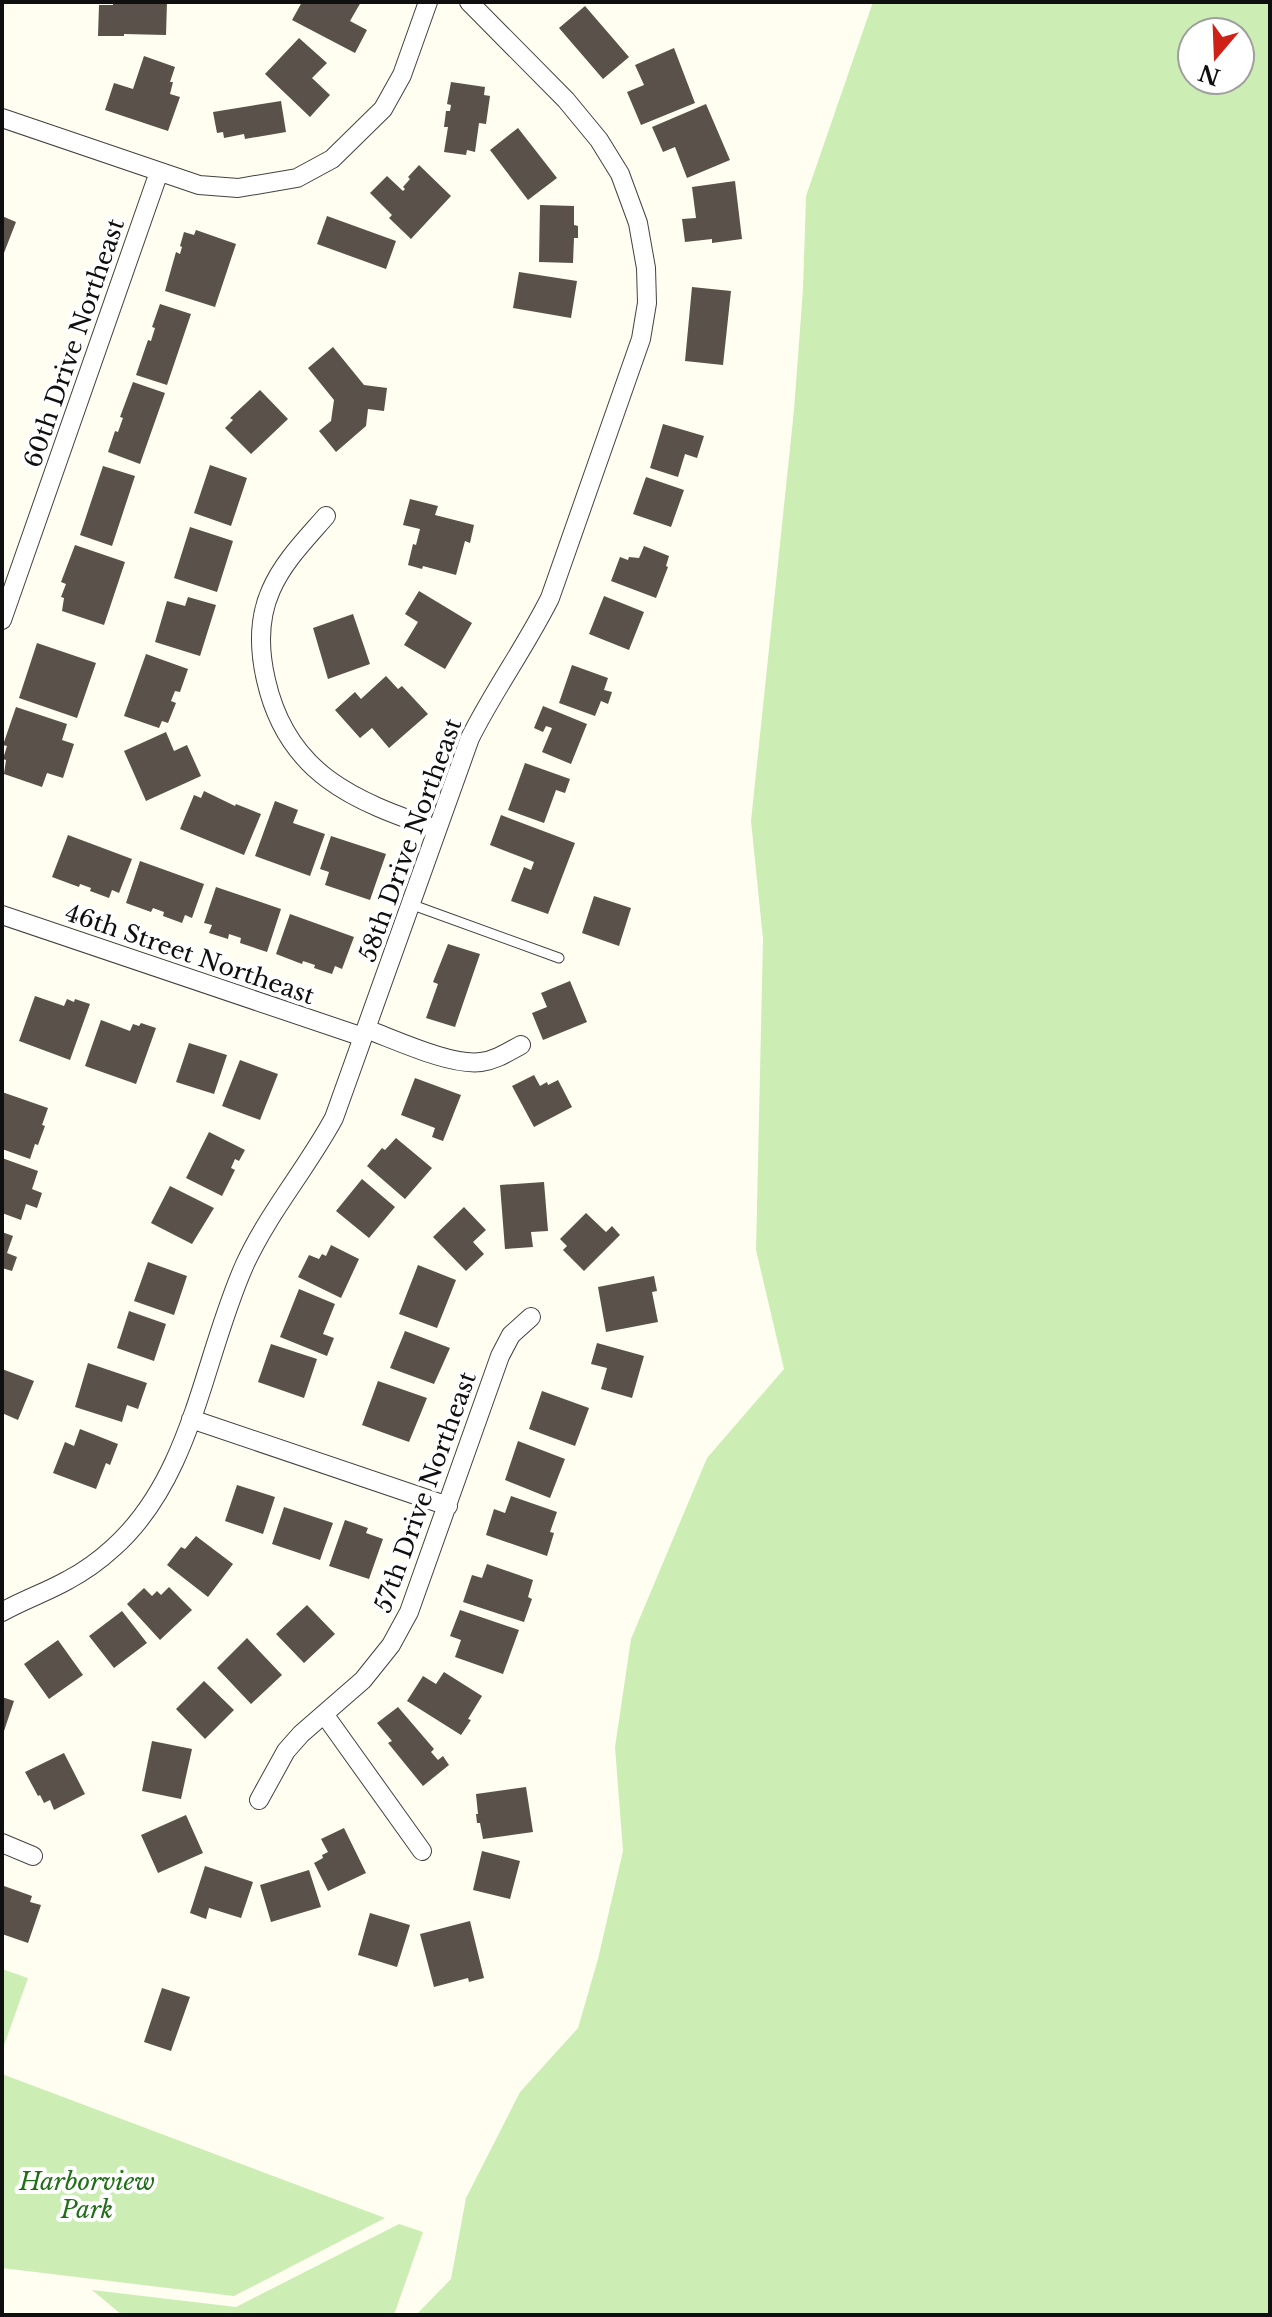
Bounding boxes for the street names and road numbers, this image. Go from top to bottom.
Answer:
street label: 60th Drive Northeast [18,215,130,471]
street label: 58th Drive Northeast [352,714,468,966]
street label: 46th Street Northeast [62,898,318,1010]
street label: 57th Drive Northeast [368,1368,482,1616]

